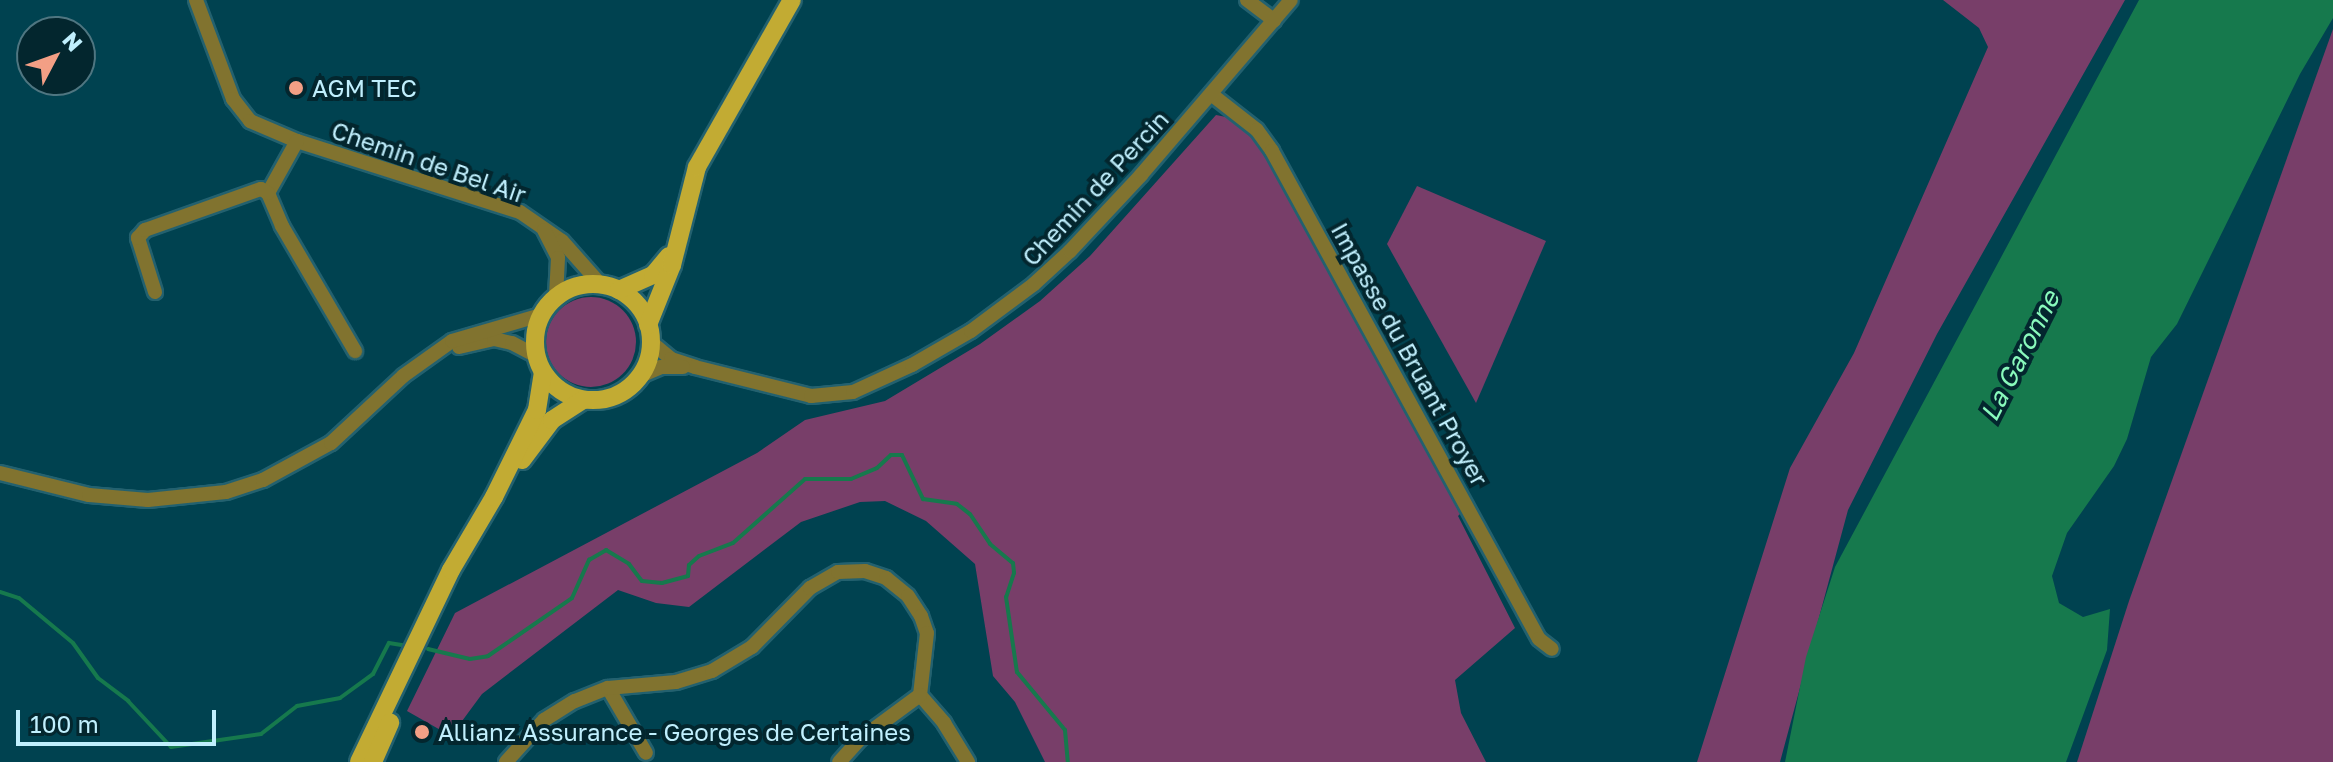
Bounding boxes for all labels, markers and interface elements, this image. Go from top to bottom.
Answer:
north arrow [16,16,96,96]
text: N [57,26,89,56]
place label: AGM TEC [312,74,417,102]
marker: AGM TEC [287,79,305,97]
street label: Chemin de Percin [1016,105,1174,271]
street label: Chemin de Bel Air [328,115,530,209]
street label: Impasse du Bruant Proyer [1326,217,1494,491]
water label: La Garonne [1974,286,2066,426]
scale bar [20,694,220,744]
text: 100 m [30,709,99,738]
place label: Allianz Assurance - Georges de Certaines [438,718,911,746]
marker: Allianz Assurance - Georges de Certaines [413,723,431,741]

